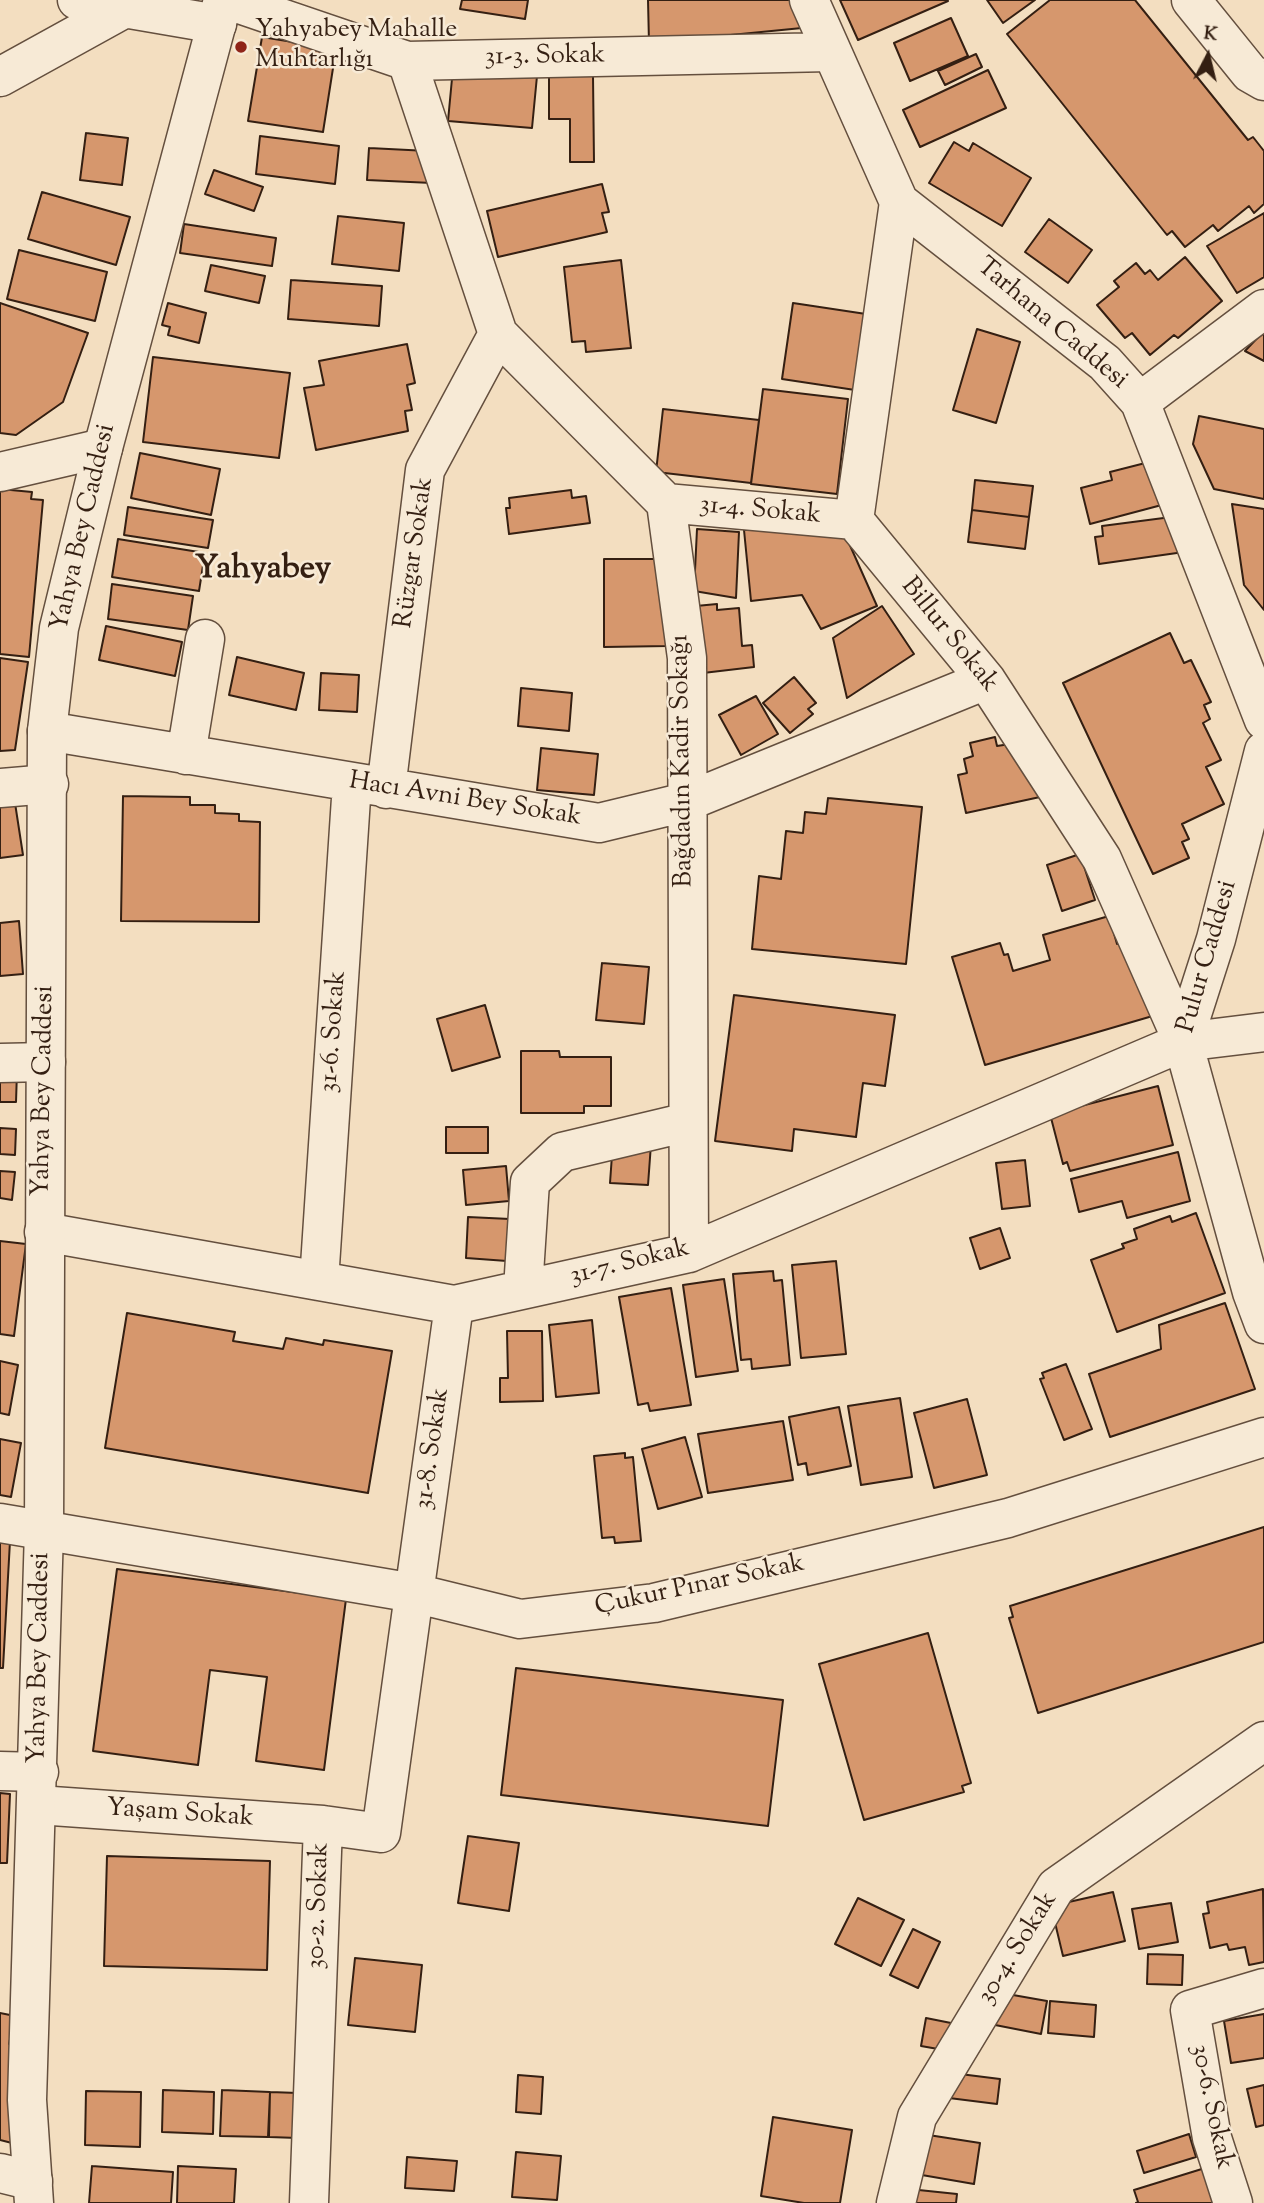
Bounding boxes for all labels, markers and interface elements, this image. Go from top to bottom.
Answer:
place label: Yahyabey Mahalle Muhtarlığı [255,16,457,78]
text: K [1202,20,1219,49]
north arrow [1173,21,1243,91]
marker: Yahyabey Mahalle Muhtarlığı [233,39,249,55]
street label: 31-3. Sokak [485,41,605,75]
street label: Tarhana Caddesi [969,253,1133,397]
street label: Yahya Bey Caddesi [46,421,124,635]
street label: Rüzgar Sokak [390,475,442,631]
street label: 31-4. Sokak [698,491,822,533]
district label: Yahyabey [195,551,331,591]
street label: Billur Sokak [892,572,1004,700]
street label: Bağdadın Kadir Sokağı [666,634,702,888]
street label: Hacı Avni Bey Sokak [347,767,583,835]
street label: Pulur Caddesi [1172,877,1246,1037]
street label: 31-6. Sokak [315,970,355,1094]
street label: Yahya Bey Caddesi [28,985,62,1197]
street label: 31-7. Sokak [567,1234,693,1294]
street label: 31-8. Sokak [410,1386,458,1512]
street label: Çukur Pınar Sokak [592,1550,808,1624]
street label: Yahya Bey Caddesi [24,1552,58,1764]
street label: Yaşam Sokak [105,1794,255,1836]
street label: 30-2. Sokak [302,1842,338,1970]
street label: 30-4. Sokak [972,1887,1066,2011]
street label: 30-6. Sokak [1182,2041,1238,2173]

